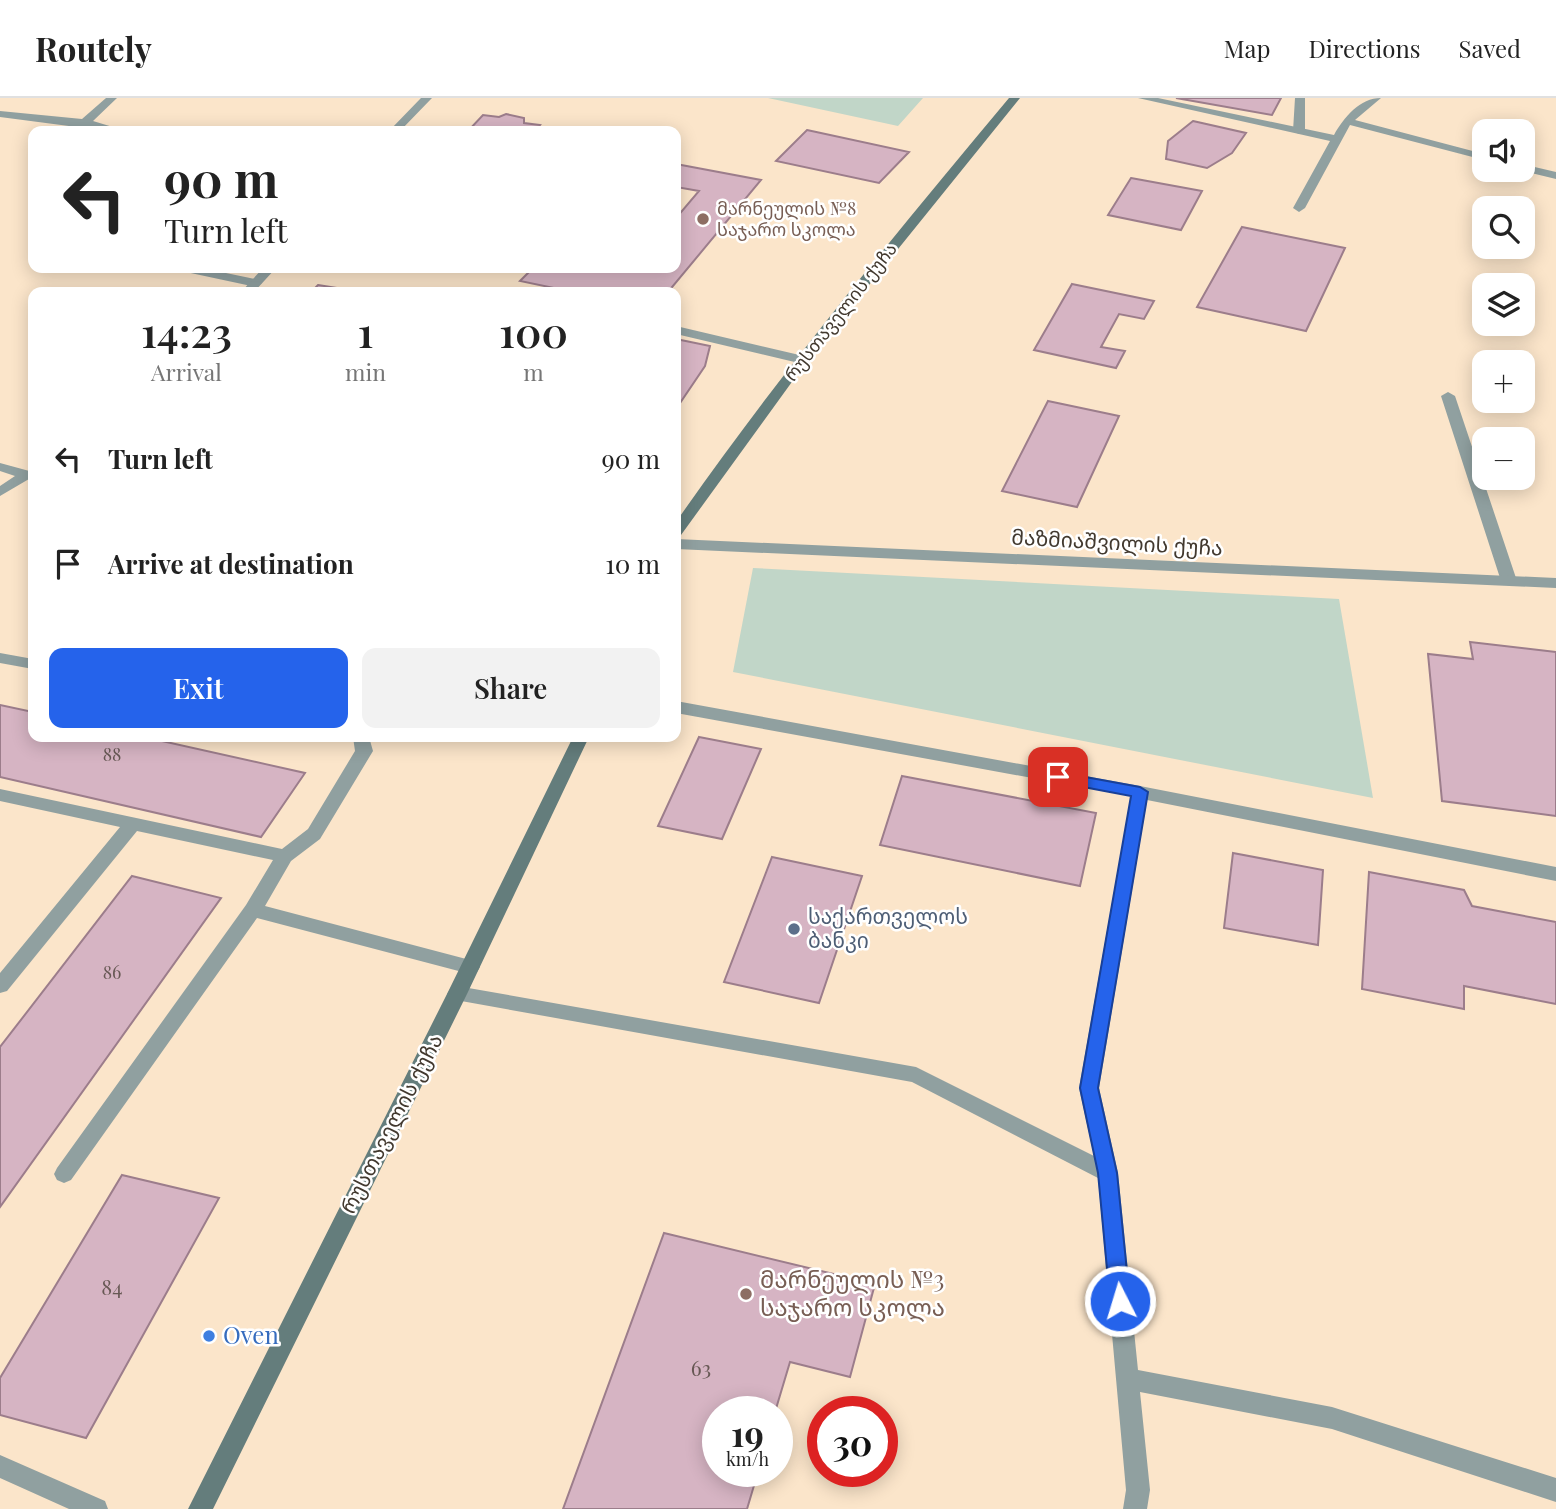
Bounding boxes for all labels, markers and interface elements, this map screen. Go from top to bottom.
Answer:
text: Routely [35,26,152,70]
text: Map [1224,32,1270,64]
text: Directions [1308,32,1421,64]
text: Saved [1459,32,1521,64]
map controls [1472,119,1535,490]
button: sound [1472,119,1535,182]
text: 90 m [164,145,278,210]
icon: left [49,154,140,245]
place label: მარნეულის №8 საჯარო სკოლა [717,196,856,241]
button: search [1472,196,1535,259]
text: Turn left [164,208,288,251]
marker: მარნეულის №8 საჯარო სკოლა [695,211,711,227]
street label: რუსთაველის ქუჩა [779,237,902,386]
button: layers [1472,273,1535,336]
text: 14:23 [141,303,232,359]
text: 1 [357,303,373,359]
text: 100 [499,303,568,359]
button: + [1472,350,1535,413]
text: Arrival [151,356,222,387]
text: min [345,356,386,387]
text: m [523,356,544,387]
button: − [1472,427,1535,490]
icon: left [49,440,87,478]
text: Turn left [108,441,213,476]
text: 90 m [602,441,660,476]
street label: მაზმიაშვილის ქუჩა [1011,521,1223,562]
icon: arrive [49,545,87,583]
text: Arrive at destination [108,546,354,581]
text: 10 m [605,546,660,581]
button: Exit [49,648,348,728]
button: Share [362,648,660,728]
house number: 88 [103,742,121,766]
pin [1028,747,1088,807]
icon: arrive [1039,758,1077,796]
place label: საქართველოს ბანკი [808,901,968,953]
marker: საქართველოს ბანკი [786,921,802,937]
house number: 86 [103,960,121,984]
street label: რუსთაველის ქუჩა [333,1029,449,1218]
place label: მარნეულის №3 საჯარო სკოლა [760,1262,945,1322]
position arrow [1083,1264,1157,1338]
house number: 84 [101,1272,123,1300]
marker: მარნეულის №3 საჯარო სკოლა [738,1286,754,1302]
place label: Oven [223,1318,279,1350]
marker: Oven [201,1328,217,1344]
house number: 63 [691,1353,711,1381]
speed limit sign: 30 [807,1396,898,1487]
text: 19 [731,1409,764,1456]
text: km/h [726,1447,769,1471]

